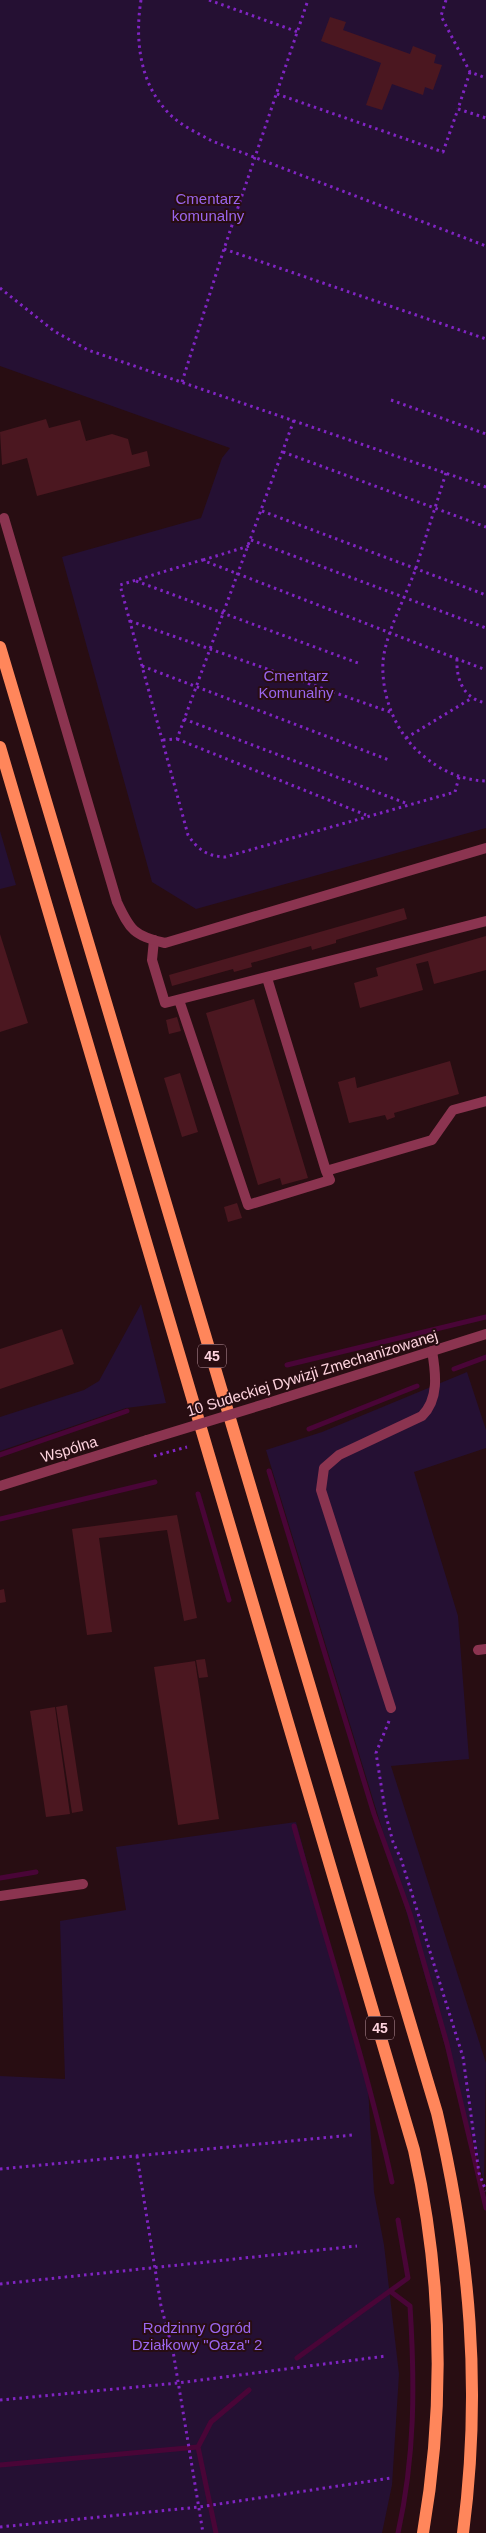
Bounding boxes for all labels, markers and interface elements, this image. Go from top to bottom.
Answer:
park label: Cmentarz komunalny [172,190,245,224]
park label: Cmentarz Komunalny [258,667,334,701]
street label: 10 Sudeckiej Dywizji Zmechanizowanej [184,1327,440,1419]
road number: 45 [198,1344,226,1368]
street label: Wspólna [39,1432,100,1466]
road number: 45 [366,2016,394,2040]
park label: Rodzinny Ogród Działkowy "Oaza" 2 [132,2319,262,2353]

